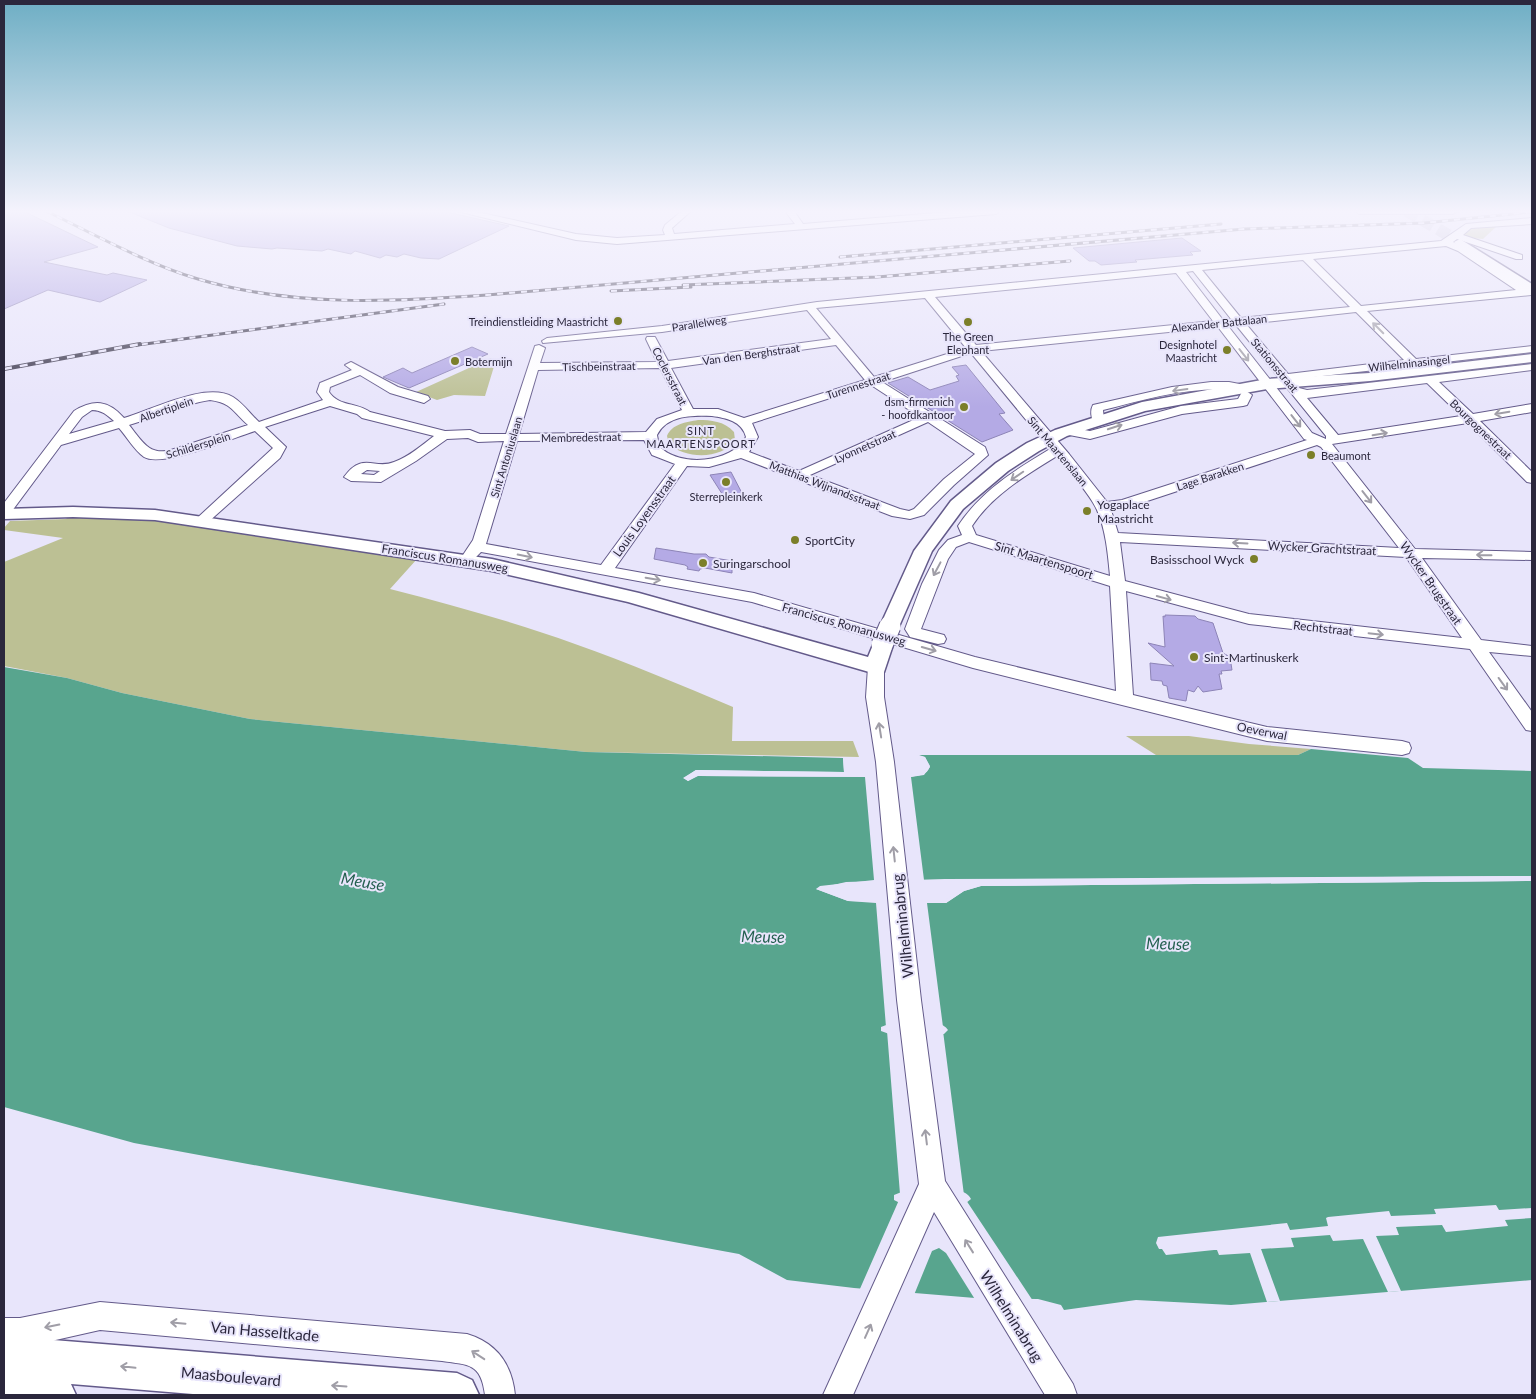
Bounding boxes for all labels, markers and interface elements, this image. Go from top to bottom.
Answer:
street label: Alexander Battalaan [1170,311,1268,335]
street label: Parallelweg [671,312,727,334]
place label: Treindienstleiding Maastricht [469,315,608,328]
marker: Treindienstleiding Maastricht [612,315,624,327]
marker: The Green Elephant [962,316,974,328]
one-way arrow [1372,322,1384,334]
place label: The Green Elephant [943,330,993,356]
street label: Stationsstraat [1249,335,1301,395]
place label: Designhotel Maastricht [1159,338,1217,364]
street label: Van den Berghstraat [702,341,800,367]
marker: Designhotel Maastricht [1221,344,1233,356]
street label: Coclersstraat [650,345,690,407]
one-way arrow [1239,348,1250,361]
street label: Wilhelminasingel [1368,352,1450,374]
marker: Botermijn [449,355,461,367]
place label: Botermijn [465,355,512,368]
street label: Tischbeinstraat [562,359,636,373]
street label: Turennestraat [824,369,892,401]
one-way arrow [1172,385,1188,395]
street label: Albertiplein [137,394,195,424]
place label: dsm-firmenich - hoofdkantoor [881,395,954,421]
street label: Bourgognestraat [1448,396,1514,462]
marker: dsm-firmenich - hoofdkantoor [958,401,970,413]
one-way arrow [1494,409,1510,419]
street label: Sint Maartenslaan [1025,414,1091,488]
street label: Sint Antoniuslaan [488,415,524,499]
one-way arrow [1291,415,1302,428]
one-way arrow [1106,422,1122,432]
district label: SINT MAARTENSPOORT [646,424,756,450]
street label: Lyonnetstraat [832,427,898,465]
one-way arrow [1372,428,1388,438]
street label: Schildersplein [164,429,232,461]
street label: Membredestraat [541,430,621,444]
marker: Beaumont [1305,449,1317,461]
place label: Beaumont [1321,449,1371,462]
street label: Matthias Wijnandsstraat [768,458,882,512]
street label: Lage Barakken [1175,459,1245,493]
one-way arrow [1010,471,1024,481]
street label: Louis Loyensstraat [609,472,679,560]
marker: Sterrepleinkerk [720,476,732,488]
place label: Sterrepleinkerk [689,490,763,503]
one-way arrow [1361,490,1372,503]
place label: Yogaplace Maastricht [1097,497,1154,526]
marker: Yogaplace Maastricht [1081,505,1093,517]
place label: SportCity [805,533,856,548]
marker: SportCity [789,534,801,546]
street label: Sint Maartenspoort [993,538,1096,582]
street label: Wycker Grachtstraat [1267,538,1377,558]
one-way arrow [1232,539,1248,548]
street label: Wycker Brugstraat [1397,539,1466,628]
street label: Franciscus Romanusweg [381,541,509,575]
one-way arrow [1476,550,1492,560]
one-way arrow [517,551,533,561]
place label: Basisschool Wyck [1150,552,1245,567]
marker: Basisschool Wyck [1248,553,1260,565]
place label: Suringarschool [713,556,791,571]
marker: Suringarschool [697,557,709,569]
one-way arrow [932,561,941,576]
one-way arrow [645,575,661,585]
one-way arrow [1156,594,1172,603]
street label: Franciscus Romanusweg [780,599,908,649]
street label: Rechtstraat [1292,617,1354,639]
one-way arrow [1367,629,1383,639]
one-way arrow [921,645,937,655]
place label: Sint-Martinuskerk [1204,650,1299,665]
marker: Sint-Martinuskerk [1188,651,1200,663]
one-way arrow [1498,677,1508,691]
street label: Oeverwal [1236,719,1288,743]
one-way arrow [874,722,884,738]
one-way arrow [890,846,899,862]
water label: Meuse [340,868,387,894]
street label: Wilhelminabrug [888,873,916,979]
water label: Meuse [741,926,785,946]
water label: Meuse [1146,933,1190,953]
one-way arrow [921,1129,931,1145]
one-way arrow [964,1240,974,1254]
street label: Wilhelminabrug [977,1267,1047,1365]
street label: Van Hasseltkade [210,1317,320,1345]
one-way arrow [171,1318,187,1328]
one-way arrow [45,1322,61,1332]
one-way arrow [863,1324,873,1339]
one-way arrow [471,1350,485,1360]
one-way arrow [120,1362,136,1372]
street label: Maasboulevard [180,1363,282,1389]
one-way arrow [331,1381,347,1390]

